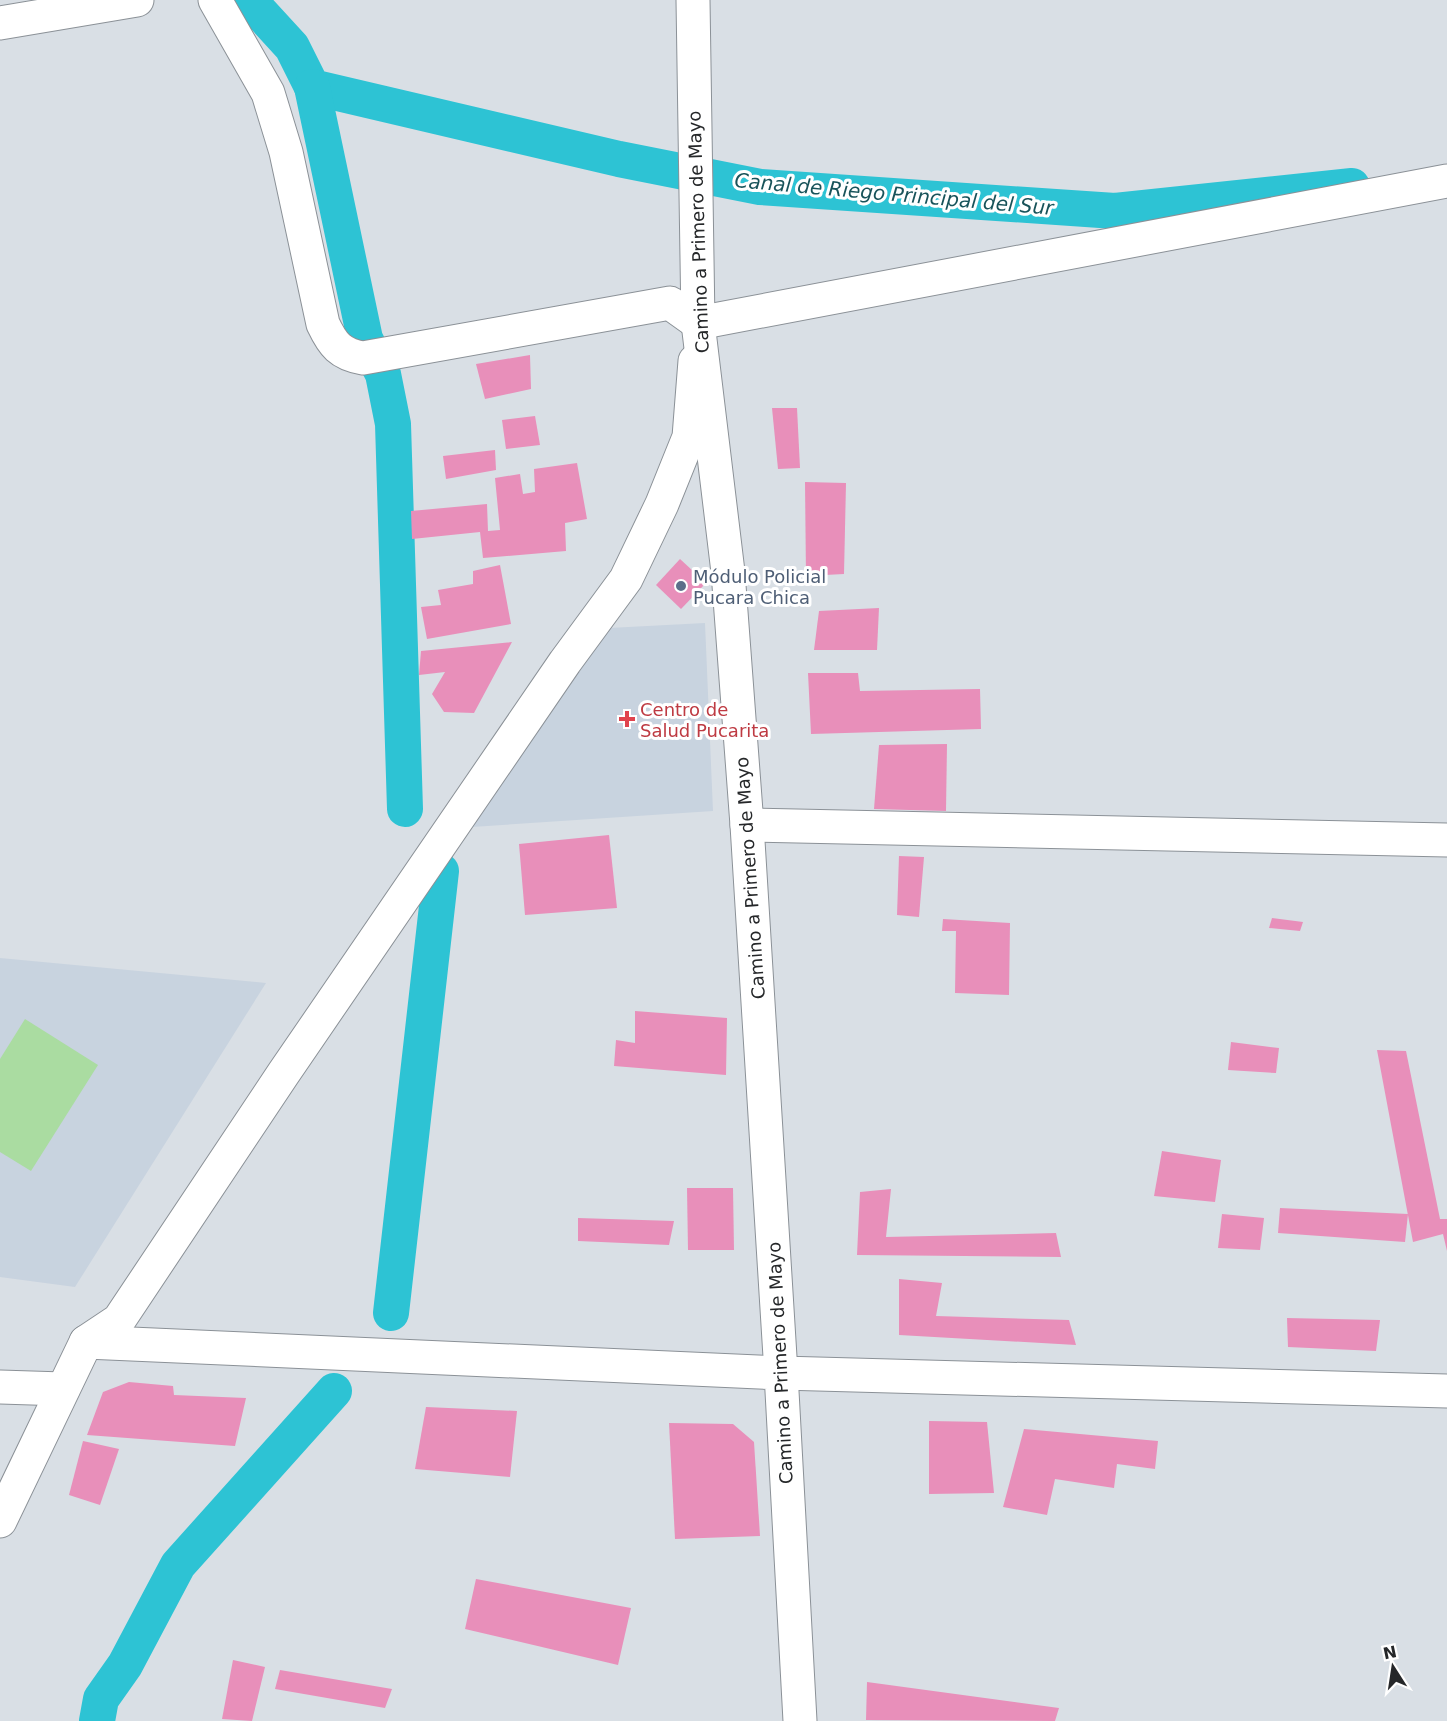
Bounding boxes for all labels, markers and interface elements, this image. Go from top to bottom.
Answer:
street label: Camino a Primero de Mayo [683,110,713,354]
water label: Canal de Riego Principal del Sur [734,168,1056,220]
place label: Módulo Policial Pucara Chica [693,566,826,608]
marker: Módulo Policial Pucara Chica [674,579,688,593]
place label: Centro de Salud Pucarita [640,699,769,741]
marker: Centro de Salud Pucarita [618,710,636,728]
street label: Camino a Primero de Mayo [731,756,769,1000]
street label: Camino a Primero de Mayo [763,1241,797,1485]
north arrow [1363,1637,1423,1697]
text: N [1381,1642,1399,1664]

